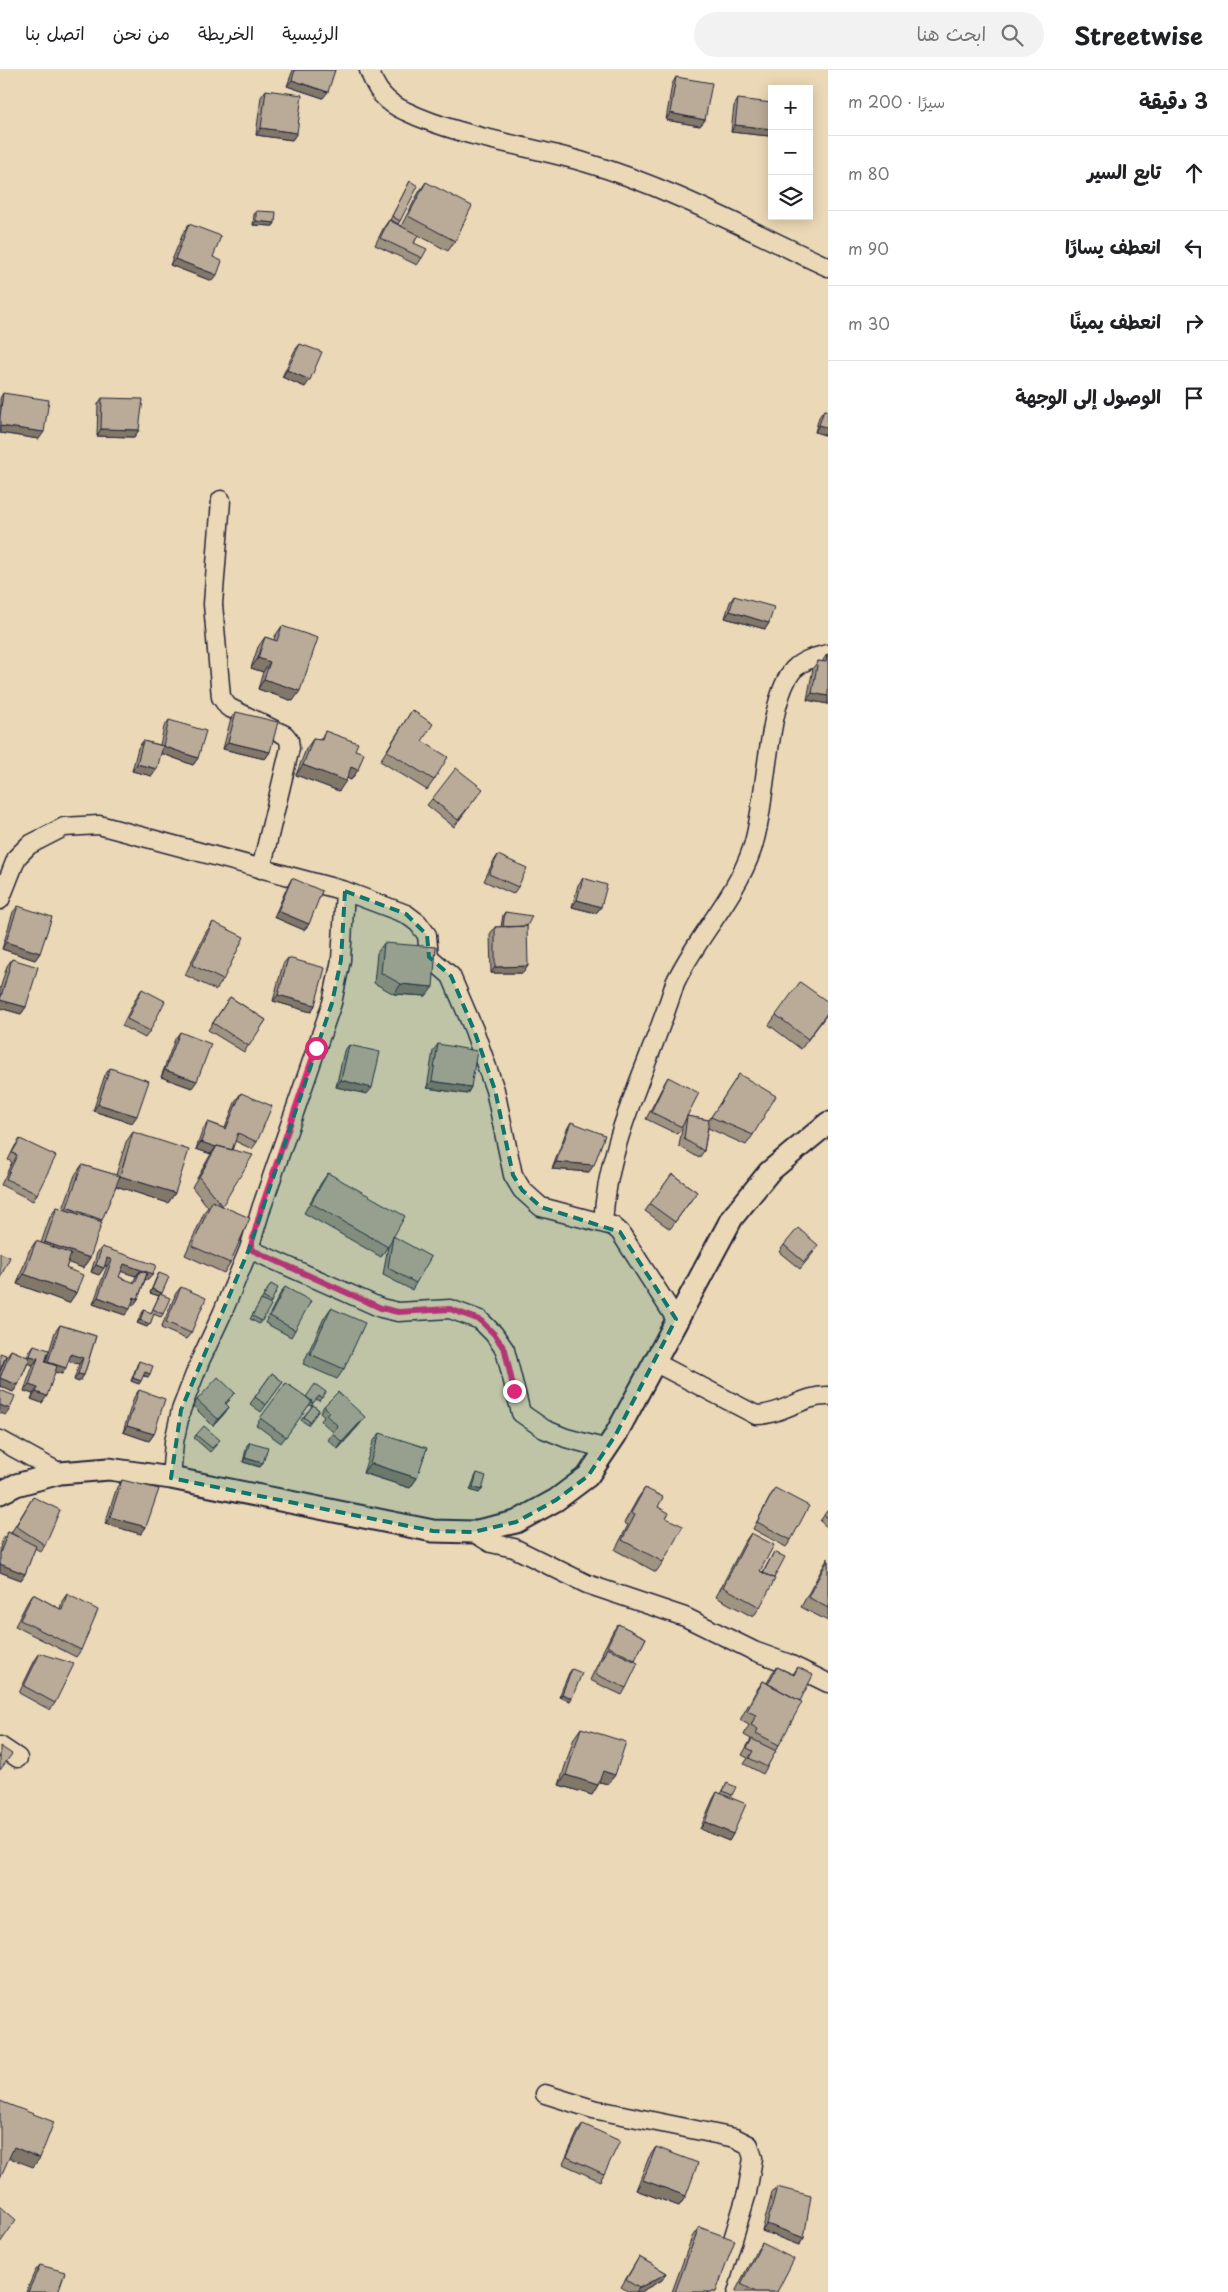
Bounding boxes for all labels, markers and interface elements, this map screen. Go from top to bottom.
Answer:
search box [694,12,1044,57]
text: Streetwise [1074,17,1203,53]
text: اتصل بنا [25,19,85,46]
text: من نحن [113,19,170,46]
text: الخريطة [198,19,254,46]
text: الرئيسية [282,19,339,46]
text: ابحث هنا [917,19,986,47]
icon: search [998,21,1026,49]
text: 3 دقيقة [1139,84,1208,116]
map controls [768,85,813,220]
button: + [768,85,813,130]
text: سيرًا · 200 m [848,89,945,113]
button: − [768,130,813,175]
text: تابع السير [1087,157,1161,185]
icon: ahead [1180,159,1208,187]
text: 80 m [848,161,889,185]
button: layers [768,175,813,220]
text: انعطف يسارًا [1065,232,1161,260]
icon: left [1180,234,1208,262]
text: 90 m [848,236,889,260]
text: انعطف يمينًا [1070,307,1161,335]
icon: right [1180,309,1208,337]
text: 30 m [848,311,890,335]
text: الوصول إلى الوجهة [1015,382,1161,410]
icon: arrive [1180,384,1208,412]
route start [305,1037,328,1060]
route end [503,1380,526,1403]

